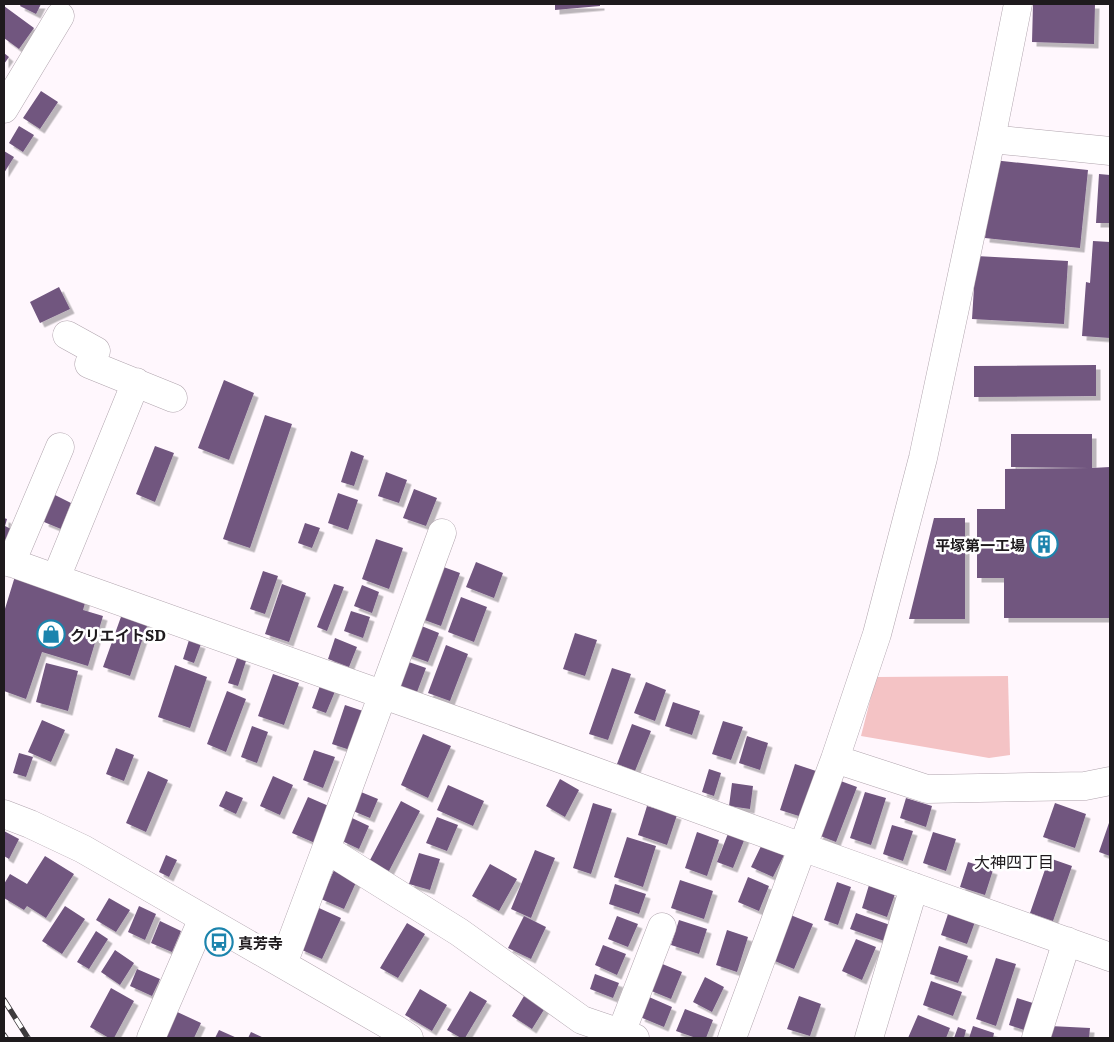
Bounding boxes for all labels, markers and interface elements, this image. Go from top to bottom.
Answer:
building icon: 平塚第一工場 [1029,529,1059,559]
place label: 平塚第一工場 [935,533,1025,556]
shop icon: クリエイトSD [36,619,66,649]
place label: クリエイトSD [70,623,166,646]
district label: 大神四丁目 [974,849,1054,873]
bus stop icon: 真芳寺 [204,927,234,957]
place label: 真芳寺 [238,931,283,954]

